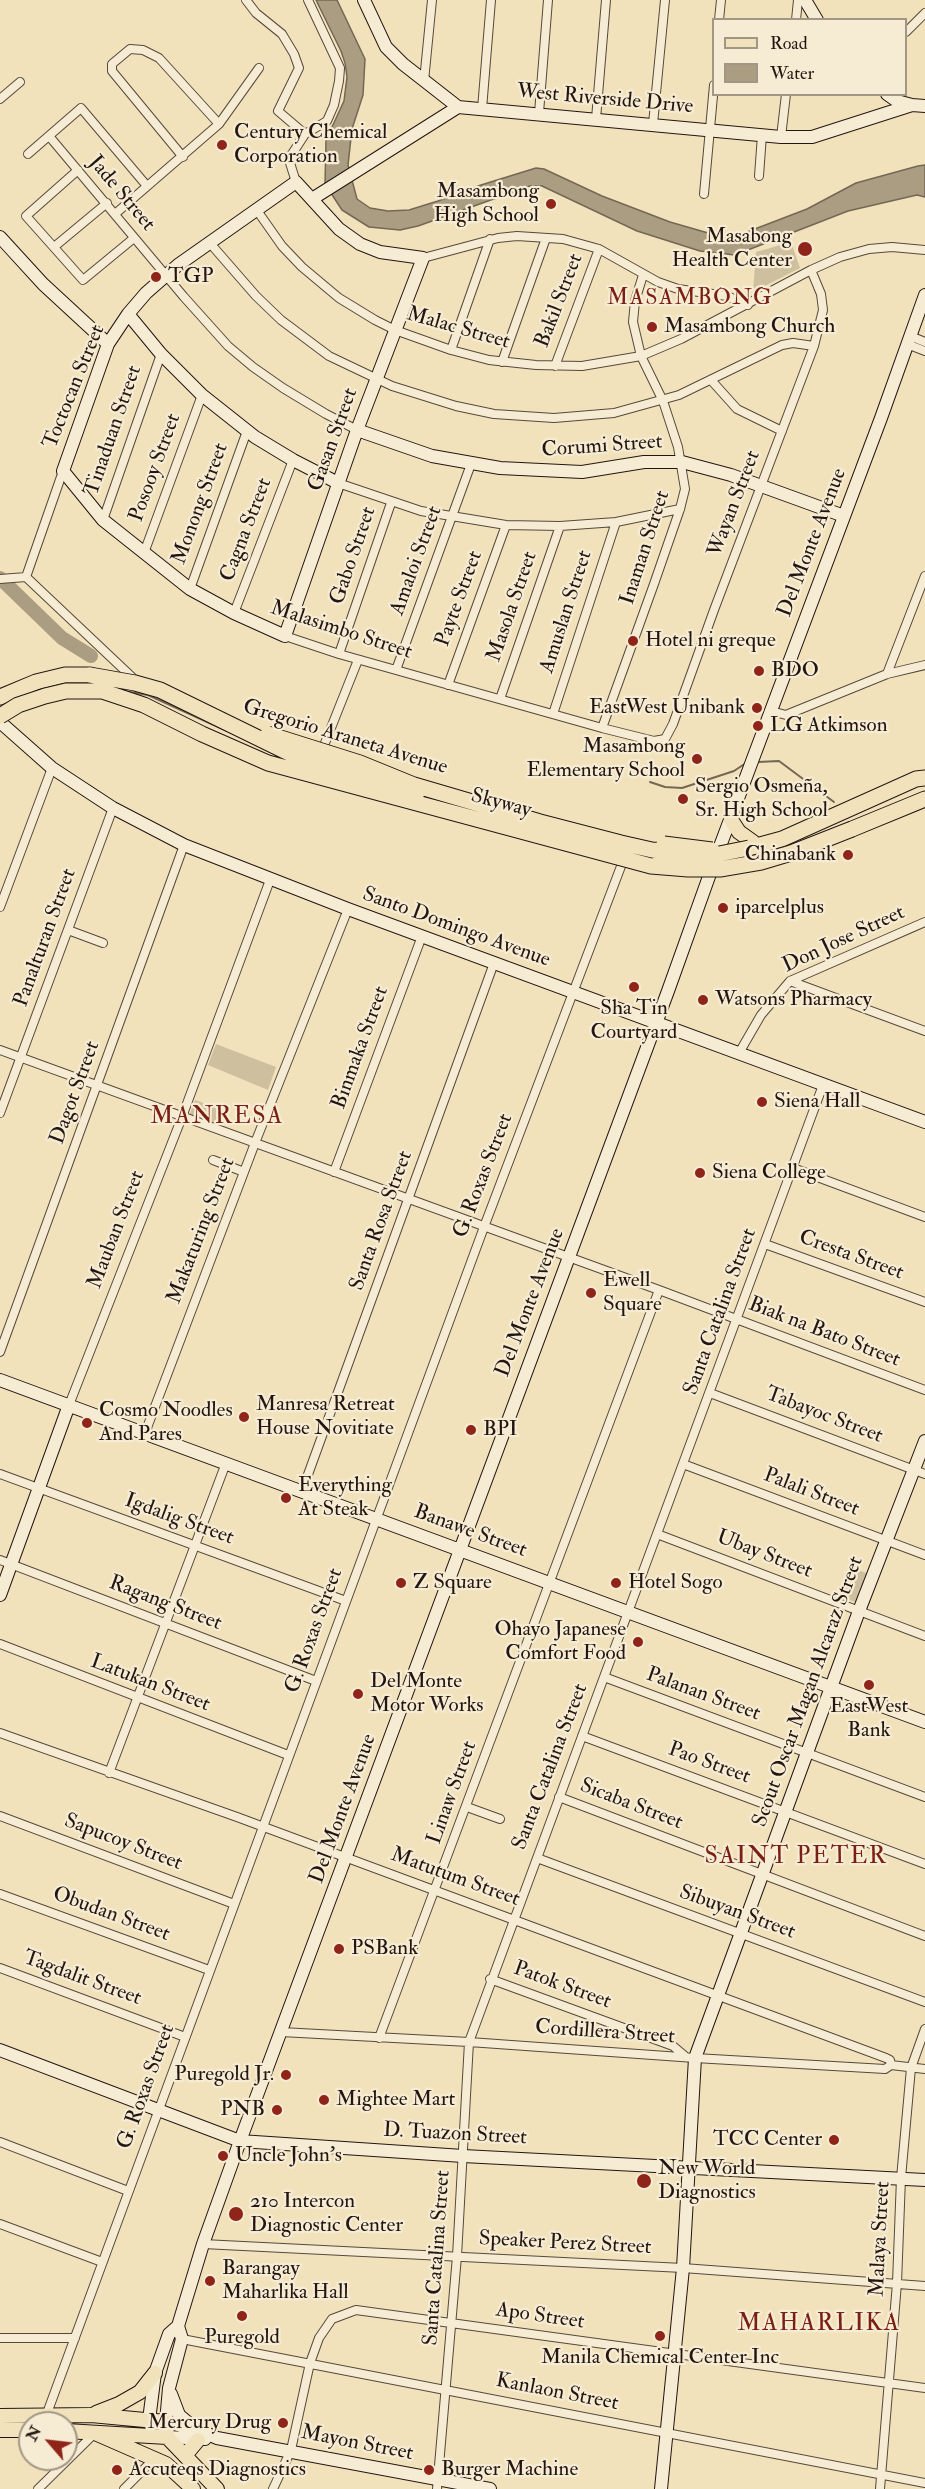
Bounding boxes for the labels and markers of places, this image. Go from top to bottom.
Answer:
place label: Century Chemical Corporation [234,120,387,170]
marker: Century Chemical Corporation [215,138,229,152]
place label: Masambong High School [434,179,539,229]
marker: Masambong High School [544,197,558,211]
place label: Masabong Health Center [672,224,792,274]
marker: Masabong Health Center [796,240,814,258]
place label: TGP [168,264,214,290]
marker: TGP [149,270,163,284]
place label: Masambong Church [664,314,835,340]
marker: Masambong Church [645,320,659,334]
place label: Hotel ni greque [645,628,776,654]
marker: Hotel ni greque [626,634,640,648]
place label: BDO [771,658,819,684]
marker: BDO [752,664,766,678]
place label: EastWest Unibank [589,695,745,721]
marker: EastWest Unibank [750,701,764,715]
place label: LG Atkimson [770,713,888,739]
marker: LG Atkimson [751,719,765,733]
place label: Masambong Elementary School [527,734,685,784]
marker: Masambong Elementary School [690,752,704,766]
place label: Sergio Osmeña, Sr. High School [695,774,828,824]
marker: Sergio Osmeña, Sr. High School [676,792,690,806]
place label: Chinabank [745,842,836,868]
marker: Chinabank [841,848,855,862]
place label: iparcelplus [735,895,824,921]
marker: iparcelplus [716,901,730,915]
marker: Sha Tin Courtyard [627,980,641,994]
place label: Watsons Pharmacy [715,987,872,1013]
marker: Watsons Pharmacy [696,993,710,1007]
place label: Sha Tin Courtyard [591,996,677,1046]
place label: Siena Hall [774,1089,860,1115]
marker: Siena Hall [755,1095,769,1109]
place label: Siena College [712,1160,826,1186]
marker: Siena College [693,1166,707,1180]
place label: Ewell Square [603,1268,662,1318]
marker: Ewell Square [584,1286,598,1300]
place label: Manresa Retreat House Novitiate [256,1392,395,1442]
place label: Cosmo Noodles And Pares [99,1398,233,1448]
marker: Manresa Retreat House Novitiate [237,1410,251,1424]
marker: Cosmo Noodles And Pares [80,1416,94,1430]
place label: BPI [483,1417,518,1443]
marker: BPI [464,1423,478,1437]
place label: Everything At Steak [298,1473,392,1523]
marker: Everything At Steak [279,1491,293,1505]
place label: Z Square [413,1570,492,1596]
place label: Hotel Sogo [628,1570,723,1596]
marker: Z Square [394,1576,408,1590]
marker: Hotel Sogo [609,1576,623,1590]
place label: Ohayo Japanese Comfort Food [494,1617,626,1667]
marker: Ohayo Japanese Comfort Food [631,1635,645,1649]
place label: Del Monte Motor Works [370,1669,484,1719]
marker: EastWest Bank [862,1678,876,1692]
marker: Del Monte Motor Works [351,1687,365,1701]
place label: EastWest Bank [830,1694,908,1744]
place label: PSBank [351,1936,418,1962]
marker: PSBank [332,1942,346,1956]
place label: Puregold Jr. [174,2062,274,2088]
marker: Puregold Jr. [279,2068,293,2082]
place label: Mightee Mart [336,2087,455,2113]
marker: Mightee Mart [317,2093,331,2107]
place label: PNB [220,2097,265,2123]
marker: PNB [270,2103,284,2117]
place label: TCC Center [713,2127,822,2153]
marker: TCC Center [827,2133,841,2147]
place label: Uncle John's [235,2143,342,2169]
marker: Uncle John's [216,2149,230,2163]
place label: New World Diagnostics [658,2156,756,2206]
marker: New World Diagnostics [635,2172,653,2190]
place label: 210 Intercon Diagnostic Center [250,2189,403,2239]
marker: 210 Intercon Diagnostic Center [227,2205,245,2223]
place label: Barangay Maharlika Hall [222,2256,349,2306]
marker: Barangay Maharlika Hall [203,2274,217,2288]
marker: Puregold [235,2309,249,2323]
place label: Puregold [204,2325,280,2351]
marker: Manila Chemical Center Inc [653,2329,667,2343]
place label: Manila Chemical Center Inc [541,2345,779,2371]
place label: Mercury Drug [148,2410,271,2436]
marker: Mercury Drug [276,2416,290,2430]
place label: Accuteqs Diagnostics [129,2457,306,2483]
place label: Burger Machine [441,2457,578,2483]
marker: Accuteqs Diagnostics [110,2463,124,2477]
marker: Burger Machine [422,2463,436,2477]

